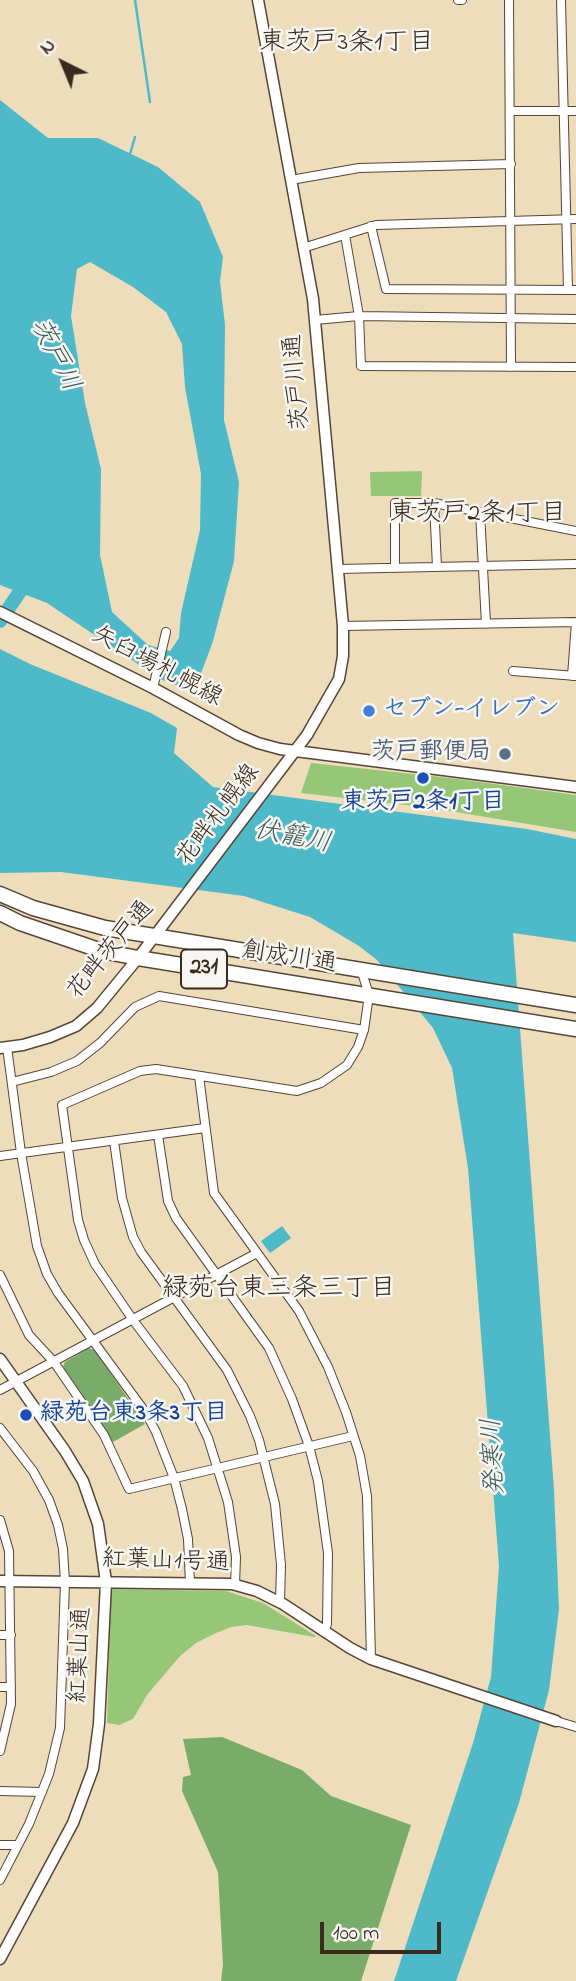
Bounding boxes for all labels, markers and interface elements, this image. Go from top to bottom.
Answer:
north arrow [28,28,98,98]
district label: 東茨戸3条1丁目 [259,29,435,61]
text: N [34,33,62,62]
water label: 茨戸川 [21,314,85,398]
street label: 茨戸川通 [280,333,318,431]
district label: 東茨戸2条1丁目 [389,500,567,532]
street label: 矢臼場札幌線 [86,621,226,715]
place label: セブン-イレブン [383,697,560,725]
marker: セブン-イレブン [361,703,377,719]
place label: 茨戸郵便局 [371,740,491,768]
marker: 茨戸郵便局 [497,746,513,762]
street label: 花畔札幌線 [172,759,268,873]
marker: 東茨戸2条1丁目 [415,770,431,786]
place label: 東茨戸2条1丁目 [341,790,505,818]
water label: 伏籠川 [251,816,333,862]
street label: 花畔茨戸通 [62,896,162,1006]
street label: 創成川通 [239,937,339,981]
road number: 231 [181,950,227,988]
district label: 緑苑台東三条三丁目 [162,1275,396,1307]
place label: 緑苑台東3条3丁目 [40,1401,228,1429]
marker: 緑苑台東3条3丁目 [18,1407,34,1423]
water label: 発寒川 [478,1417,514,1497]
street label: 紅葉山1号通 [102,1546,230,1580]
street label: 紅葉山通 [65,1606,99,1704]
scale bar [324,1908,445,1952]
text: 100 m [333,1919,379,1949]

